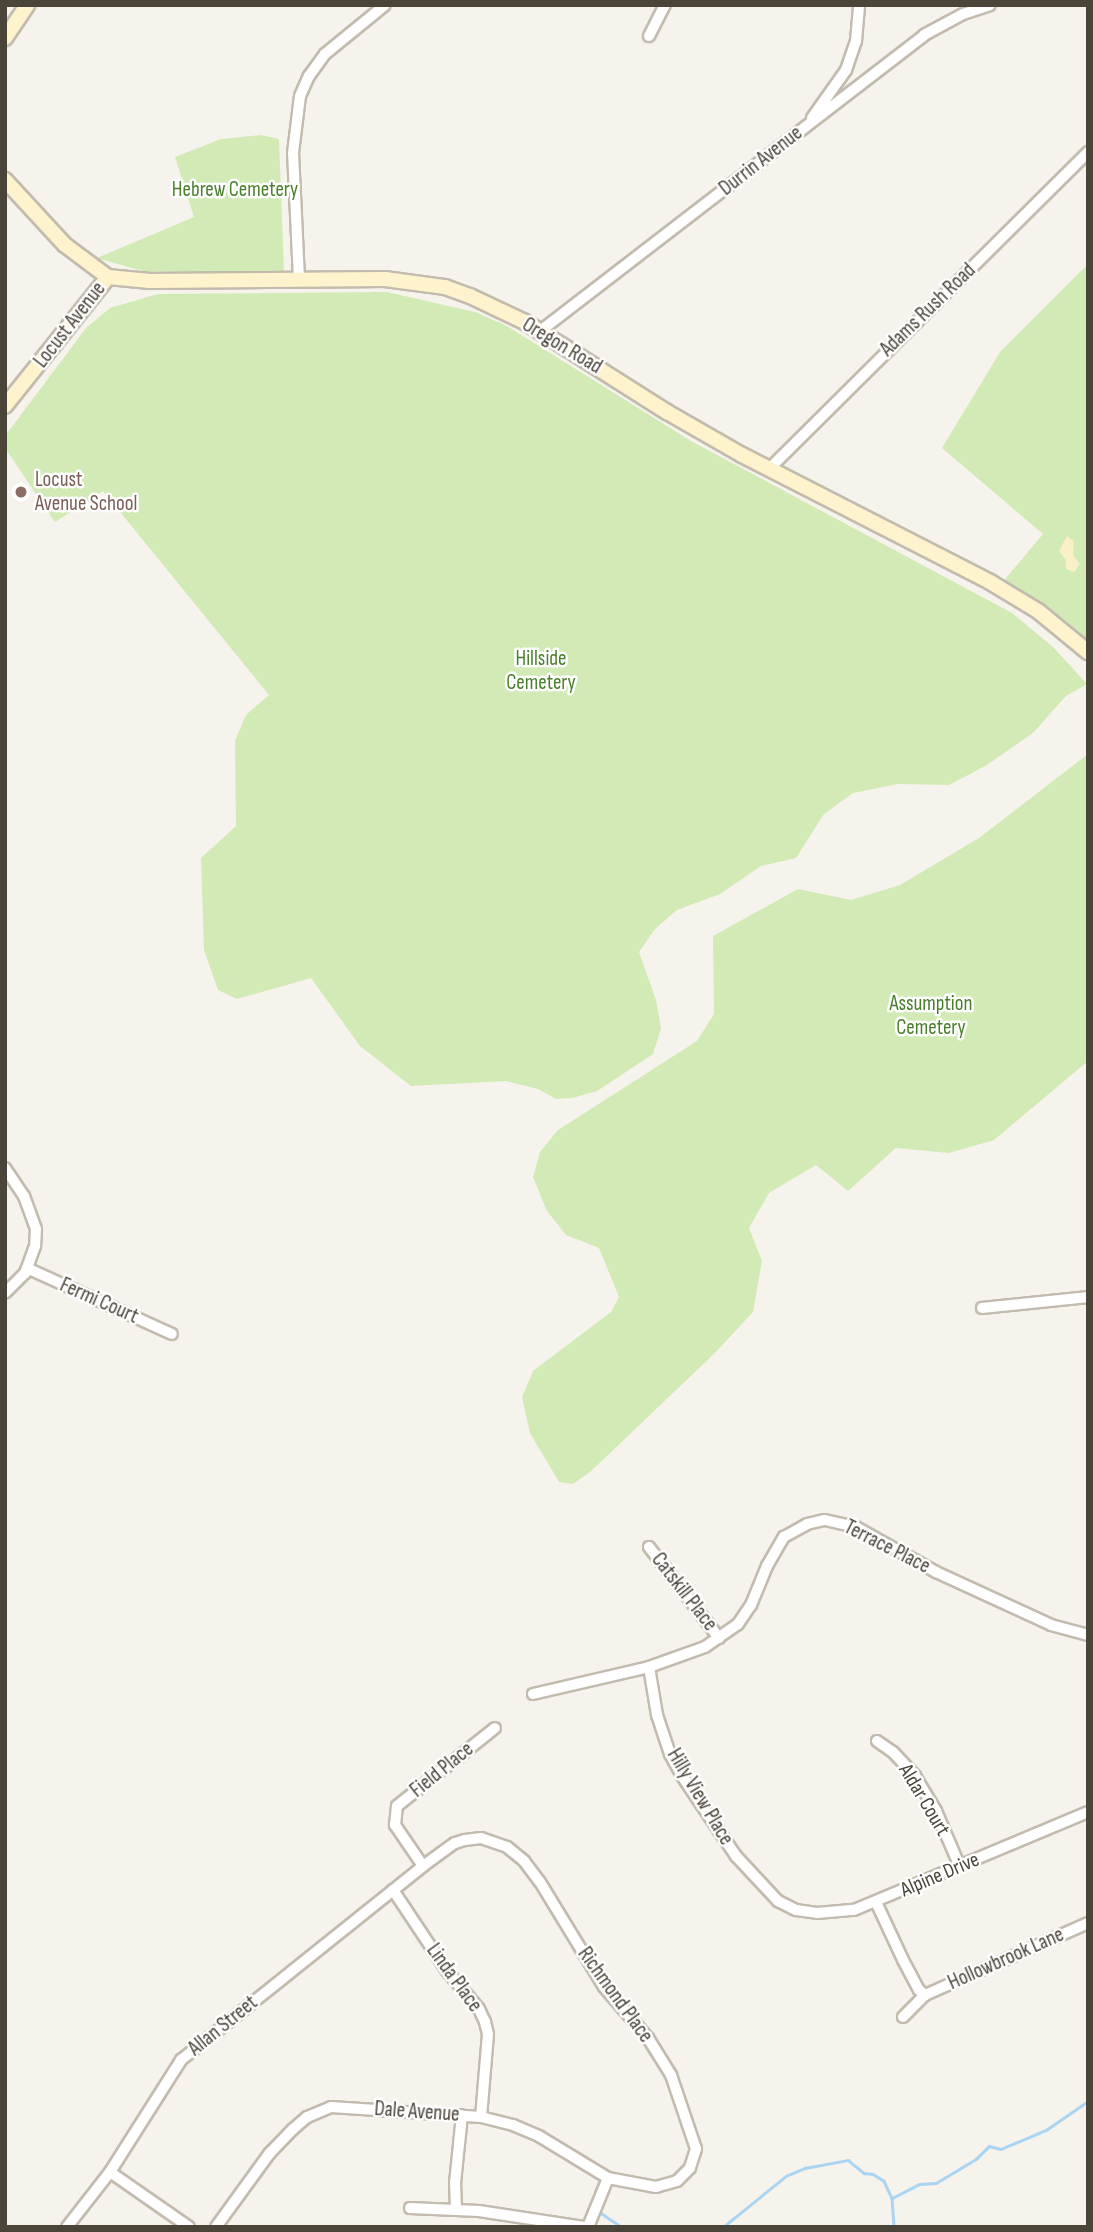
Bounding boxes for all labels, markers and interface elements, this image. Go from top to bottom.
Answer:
street label: Durrin Avenue [714,121,808,201]
park label: Hebrew Cemetery [172,177,298,203]
street label: Adams Rush Road [875,258,981,362]
street label: Locust Avenue [29,277,111,373]
street label: Oregon Road [517,312,607,380]
place label: Locust Avenue School [35,467,137,517]
marker: Locust Avenue School [13,484,29,500]
park label: Hillside Cemetery [506,646,576,696]
park label: Assumption Cemetery [890,991,972,1041]
street label: Fermi Court [56,1273,142,1329]
street label: Terrace Place [840,1515,934,1579]
street label: Catskill Place [646,1548,722,1636]
street label: Field Place [405,1737,479,1803]
street label: Hilly View Place [661,1744,739,1850]
street label: Aldar Court [893,1759,955,1841]
street label: Alpine Drive [897,1847,983,1903]
street label: Hollowbrook Lane [944,1922,1068,1996]
street label: Linda Place [421,1939,487,2017]
street label: Richmond Place [572,1942,658,2048]
street label: Allan Street [183,1990,263,2062]
street label: Dale Avenue [374,2096,460,2128]

